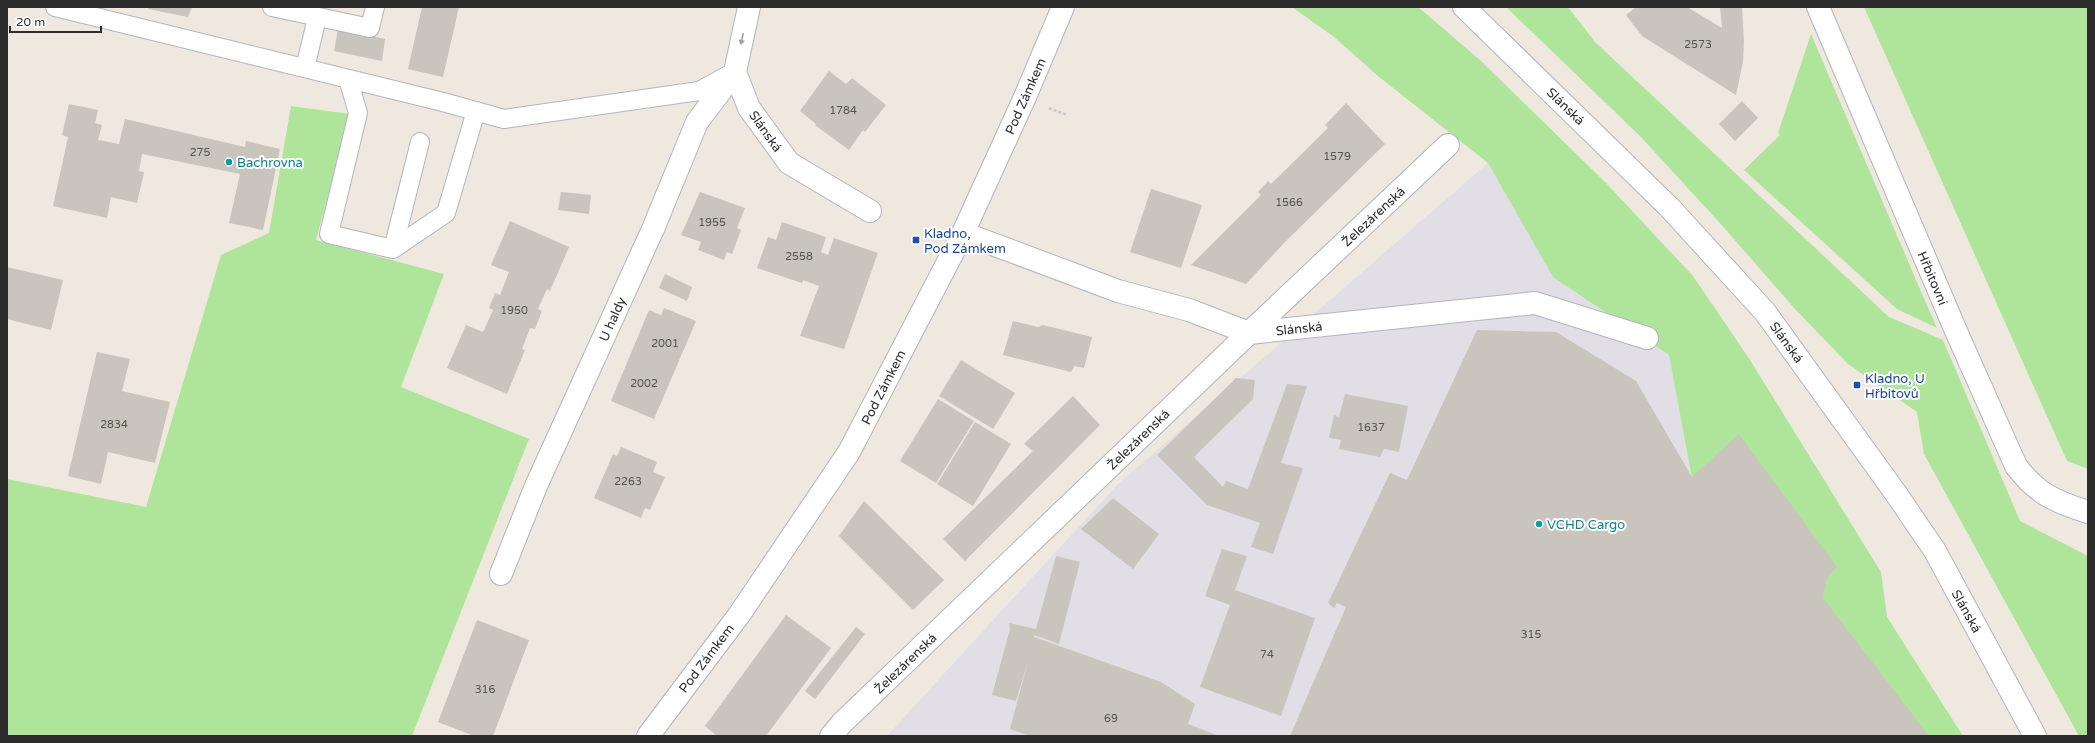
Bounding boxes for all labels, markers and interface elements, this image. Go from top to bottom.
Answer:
scale bar [10,8,101,34]
text: 20 m [16,15,45,29]
one-way arrow [739,33,745,46]
house number: 2573 [1684,38,1712,51]
street label: Pod Zámkem [1002,56,1050,137]
street label: Slánská [1543,85,1588,129]
house number: 1784 [829,104,857,117]
street label: Slánská [745,108,785,155]
house number: 275 [190,146,210,159]
house number: 1579 [1323,150,1351,163]
place label: Bachrovna [237,155,303,171]
marker: Bachrovna [224,157,234,167]
street label: Železárenská [1339,183,1409,250]
house number: 1566 [1275,196,1303,209]
house number: 1955 [698,216,726,229]
place label: Kladno, Pod Zámkem [924,226,1006,257]
marker: Kladno, Pod Zámkem [911,235,921,245]
street label: Hřbitovní [1914,249,1951,308]
house number: 2558 [785,250,813,263]
street label: U haldy [596,295,630,344]
house number: 1950 [500,304,528,317]
street label: Slánská [1275,319,1323,339]
street label: Slánská [1766,319,1806,366]
house number: 2001 [651,337,679,350]
street label: Pod Zámkem [858,347,910,428]
place label: Kladno, U Hřbitovů [1865,371,1925,402]
house number: 2002 [630,377,658,390]
marker: Kladno, U Hřbitovů [1852,380,1862,390]
street label: Železárenská [1104,406,1173,473]
house number: 2834 [100,418,128,431]
house number: 1637 [1357,421,1385,434]
house number: 2263 [614,475,642,488]
place label: VCHD Cargo [1547,517,1625,533]
marker: VCHD Cargo [1534,519,1544,529]
street label: Slánská [1948,587,1984,636]
street label: Pod Zámkem [676,621,738,696]
house number: 315 [1521,628,1541,641]
street label: Železárenská [871,630,940,697]
house number: 74 [1260,648,1274,661]
house number: 316 [475,683,495,696]
house number: 69 [1104,712,1118,725]

